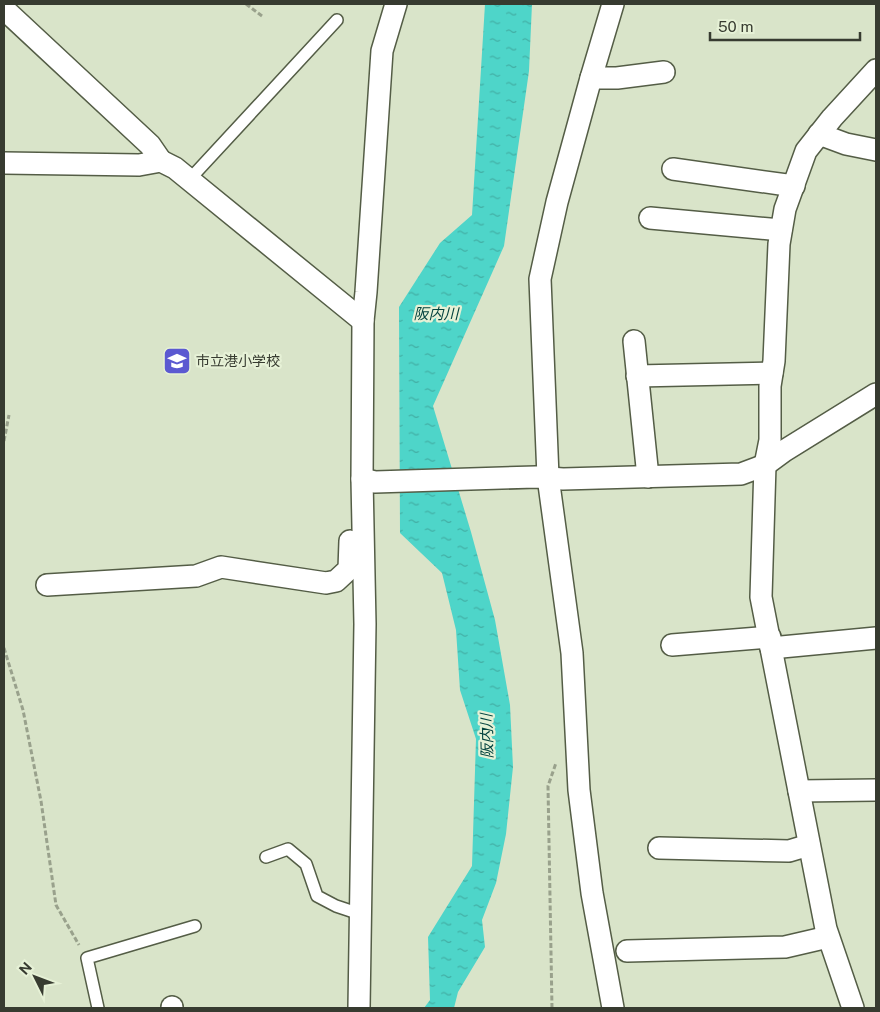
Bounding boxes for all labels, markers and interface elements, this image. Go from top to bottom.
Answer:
scale bar [710,10,860,42]
text: 50 m [718,18,753,35]
water label: 阪内川 [413,305,460,322]
school or university icon: 市立港小学校 [162,346,192,376]
place label: 市立港小学校 [196,353,280,369]
water label: 阪内川 [478,711,495,759]
north arrow [10,952,60,1002]
text: N [16,959,35,978]

